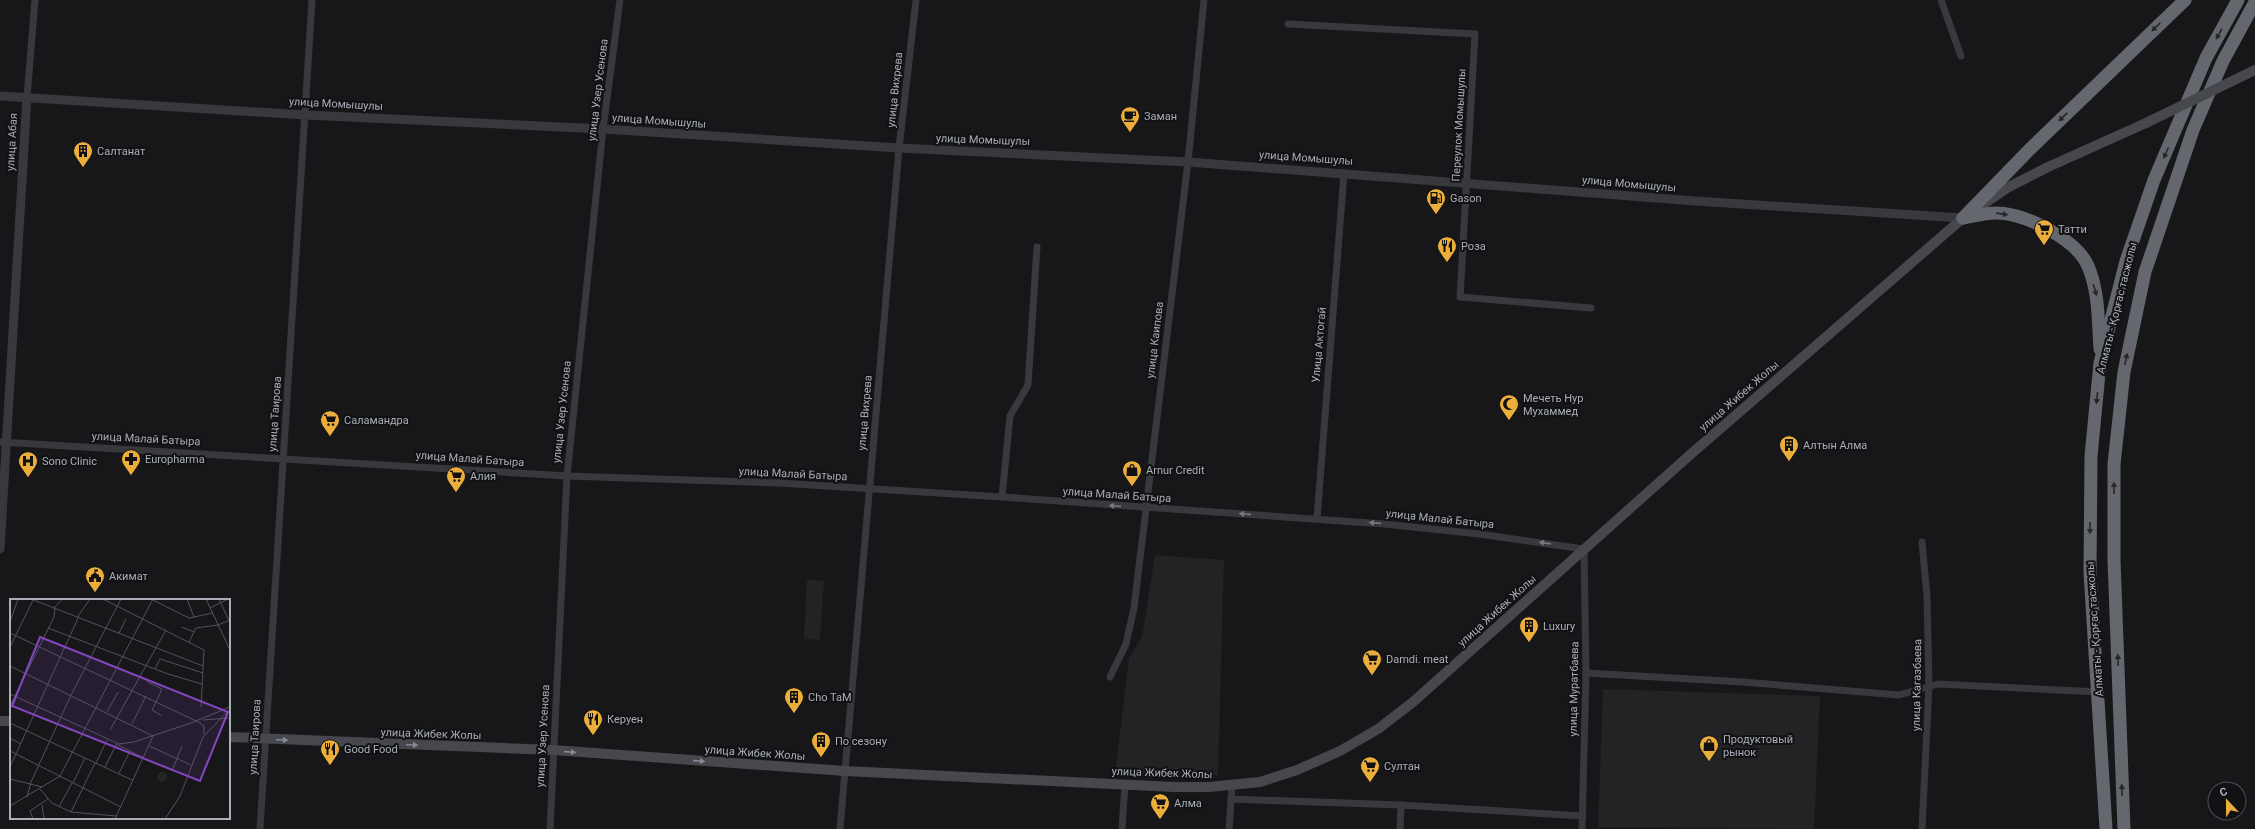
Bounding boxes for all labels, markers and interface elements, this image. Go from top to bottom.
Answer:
one-way arrow [2151,22,2161,32]
one-way arrow [2216,28,2223,40]
street label: улица Узер Усенова [585,38,611,142]
street label: улица Вихрева [885,52,905,128]
street label: Переулок Момышулы [1450,68,1468,182]
street label: улица Момышулы [289,95,383,113]
cafe icon: Заман [1119,105,1141,133]
place label: Заман [1144,110,1177,123]
street label: улица Момышулы [612,111,706,131]
one-way arrow [2058,112,2068,122]
street label: улица Абая [4,113,20,171]
street label: улица Момышулы [936,132,1030,148]
building icon: Салтанат [72,140,94,168]
place label: Салтанат [97,145,146,158]
one-way arrow [2163,147,2169,158]
street label: улица Момышулы [1259,148,1353,168]
street label: улица Момышулы [1581,173,1677,195]
fuel station icon: Gason [1425,187,1447,215]
place label: Gason [1450,192,1482,205]
one-way arrow [1996,211,2008,217]
supermarket icon: Татти [2033,218,2055,246]
place label: Татти [2058,223,2087,236]
restaurant icon: Роза [1436,235,1458,263]
place label: Роза [1461,240,1486,253]
street label: Алматы - Қорғас тасжолы [2094,241,2140,375]
one-way arrow [2092,285,2098,297]
street label: улица Каипова [1144,301,1166,379]
street label: Улица Актогай [1309,307,1329,383]
one-way arrow [2124,353,2130,365]
street label: улица Жибек Жолы [1697,358,1781,434]
street label: улица Узер Усенова [550,360,574,464]
street label: улица Вихрева [855,375,875,451]
street label: улица Таирова [266,376,284,452]
place label: Мечеть Нур Мухаммед [1523,392,1583,418]
one-way arrow [2093,392,2100,404]
mosque icon: Мечеть Нур Мухаммед [1498,393,1520,421]
supermarket icon: Саламандра [319,409,341,437]
place label: Саламандра [344,414,409,427]
street label: улица Малай Батыра [91,430,201,448]
building icon: Алтын Алма [1778,434,1800,462]
place label: Алтын Алма [1803,439,1867,452]
pharmacy icon: Europharma [120,448,142,476]
street label: улица Малай Батыра [415,449,525,469]
hospital icon: Sono Clinic [17,450,39,478]
place label: Europharma [145,453,205,466]
place label: Sono Clinic [42,455,97,468]
shop icon: Arnur Credit [1121,459,1143,487]
place label: Arnur Credit [1146,464,1205,477]
supermarket icon: Алия [445,465,467,493]
street label: улица Малай Батыра [738,465,848,483]
place label: Алия [470,470,496,483]
one-way arrow [2111,481,2117,494]
street label: улица Малай Батыра [1062,485,1172,505]
one-way arrow [1109,502,1121,509]
street label: улица Малай Батыра [1385,507,1495,531]
one-way arrow [1239,511,1251,518]
one-way arrow [1369,519,1381,526]
one-way arrow [2087,522,2093,535]
one-way arrow [1539,540,1551,546]
street label: Алматы - Қорғас тасжолы [2084,561,2106,697]
public building icon: Акимат [84,565,106,593]
place label: Акимат [109,570,149,583]
street label: улица Жибек Жолы [1455,572,1539,650]
inset map [10,599,230,819]
building icon: Luxury [1518,615,1540,643]
place label: Luxury [1543,620,1576,633]
street label: улица Кагазбаева [1910,639,1924,731]
street label: улица Муратбаева [1567,641,1581,737]
supermarket icon: Damdi. meat [1361,648,1383,676]
place label: Damdi. meat [1386,653,1449,666]
one-way arrow [2115,653,2121,666]
street label: улица Узер Усенова [534,684,552,788]
building icon: Cho TaM [783,686,805,714]
place label: Cho TaM [808,691,852,704]
street label: улица Таирова [247,699,263,775]
restaurant icon: Керуен [582,708,604,736]
place label: Керуен [607,713,643,726]
street label: улица Жибек Жолы [380,726,482,742]
building icon: По сезону [810,730,832,758]
place label: Продуктовый рынок [1723,733,1793,759]
shop icon: Продуктовый рынок [1698,734,1720,762]
place label: По сезону [835,735,888,748]
one-way arrow [276,737,289,743]
restaurant icon: Good Food [319,738,341,766]
one-way arrow [406,742,419,748]
place label: Good Food [344,743,398,756]
street label: улица Жибек Жолы [704,743,806,763]
one-way arrow [564,748,576,755]
supermarket icon: Султан [1359,755,1381,783]
one-way arrow [693,757,705,764]
place label: Султан [1384,760,1420,773]
street label: улица Жибек Жолы [1111,765,1213,781]
north arrow [2207,781,2247,821]
one-way arrow [2119,784,2126,796]
text: С [2218,785,2229,800]
supermarket icon: Алма [1149,792,1171,820]
place label: Алма [1174,797,1202,810]

